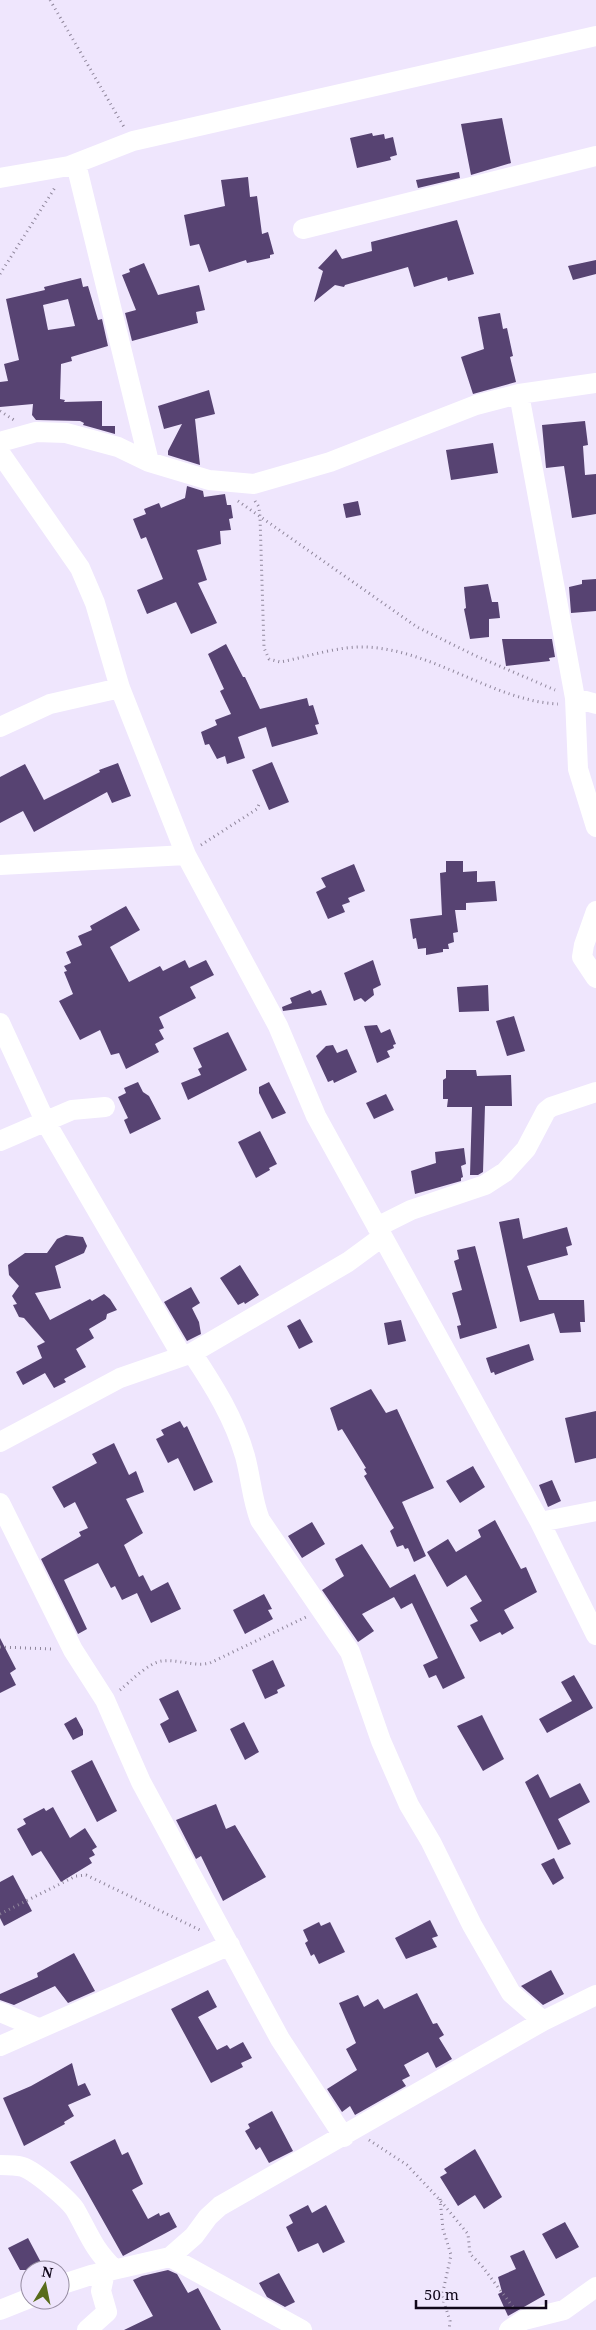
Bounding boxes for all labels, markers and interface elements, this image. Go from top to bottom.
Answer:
north arrow [20,2260,70,2310]
text: N [40,2261,54,2282]
scale bar [416,2278,546,2310]
text: 50 m [424,2284,459,2304]

